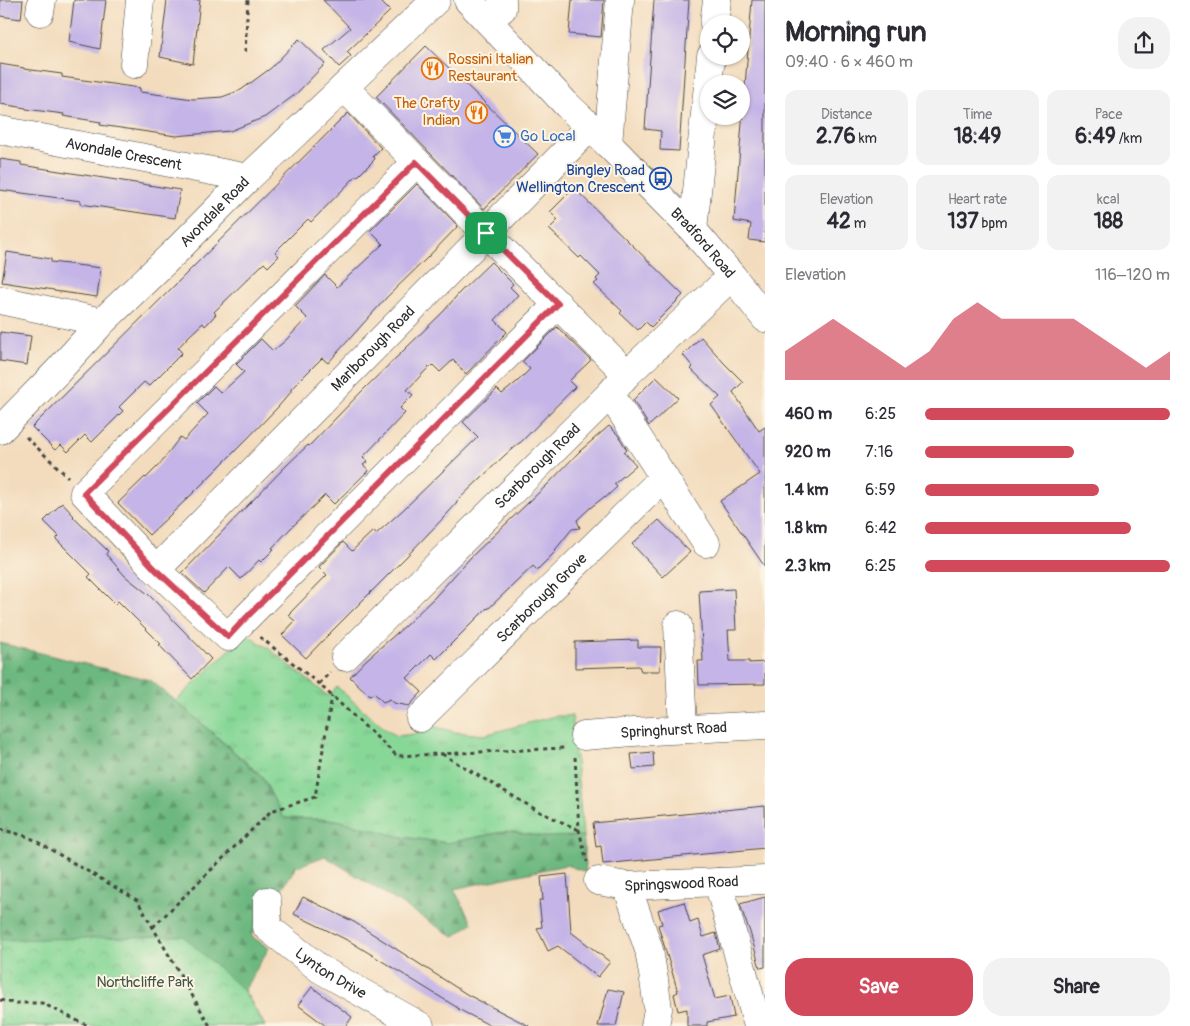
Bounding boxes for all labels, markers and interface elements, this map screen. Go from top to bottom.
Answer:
map controls [700,15,750,125]
button: locate [700,15,750,65]
text: Morning run [785,15,927,50]
button: share [1118,17,1170,69]
place label: Rossini Italian Restaurant [448,50,534,86]
text: 09:40 · 6 × 460 m [785,52,913,72]
restaurant icon: Rossini Italian Restaurant [420,56,444,80]
button: layers [700,75,750,125]
place label: The Crafty Indian [394,94,461,130]
restaurant icon: The Crafty Indian [464,100,488,124]
text: Distance [821,106,872,123]
text: Time [963,106,992,123]
text: Pace [1095,106,1122,123]
text: 2.76 [816,123,856,150]
text: 18:49 [954,123,1001,150]
text: 6:49 [1075,123,1116,150]
supermarket icon: Go Local [492,124,516,148]
place label: Go Local [520,127,576,146]
text: km [856,130,877,147]
text: /km [1116,130,1142,147]
street label: Avondale Crescent [64,134,184,175]
place label: Bingley Road Wellington Crescent [516,161,646,197]
bus stop icon: Bingley Road Wellington Crescent [649,167,673,191]
street label: Avondale Road [176,173,254,252]
text: Elevation [820,191,873,208]
text: Heart rate [948,191,1007,208]
text: kcal [1097,191,1120,208]
street label: Bradford Road [666,204,739,282]
text: 42 [827,208,851,235]
text: 137 [948,208,979,235]
text: 188 [1094,208,1123,235]
pin [465,212,507,254]
text: m [851,215,866,232]
text: bpm [979,215,1008,232]
icon: arrive [472,219,500,247]
text: Elevation [785,265,846,285]
text: 116–120 m [1095,265,1170,285]
street label: Marlborough Road [327,302,419,396]
text: 460 m [785,404,832,424]
text: 6:25 [865,404,896,424]
street label: Scarborough Road [491,420,585,513]
text: 920 m [785,442,831,462]
text: 7:16 [865,442,893,462]
text: 1.4 km [785,480,828,500]
text: 6:59 [865,480,896,500]
text: 1.8 km [785,518,827,538]
text: 6:42 [865,518,897,538]
street label: Scarborough Grove [493,549,592,647]
text: 2.3 km [785,556,831,576]
text: 6:25 [865,556,896,576]
street label: Springhurst Road [620,718,728,743]
street label: Springswood Road [624,872,739,896]
street label: Lynton Drive [291,944,370,1004]
button: Save [785,958,973,1016]
button: Share [983,958,1170,1016]
park label: Northcliffe Park [96,973,194,992]

